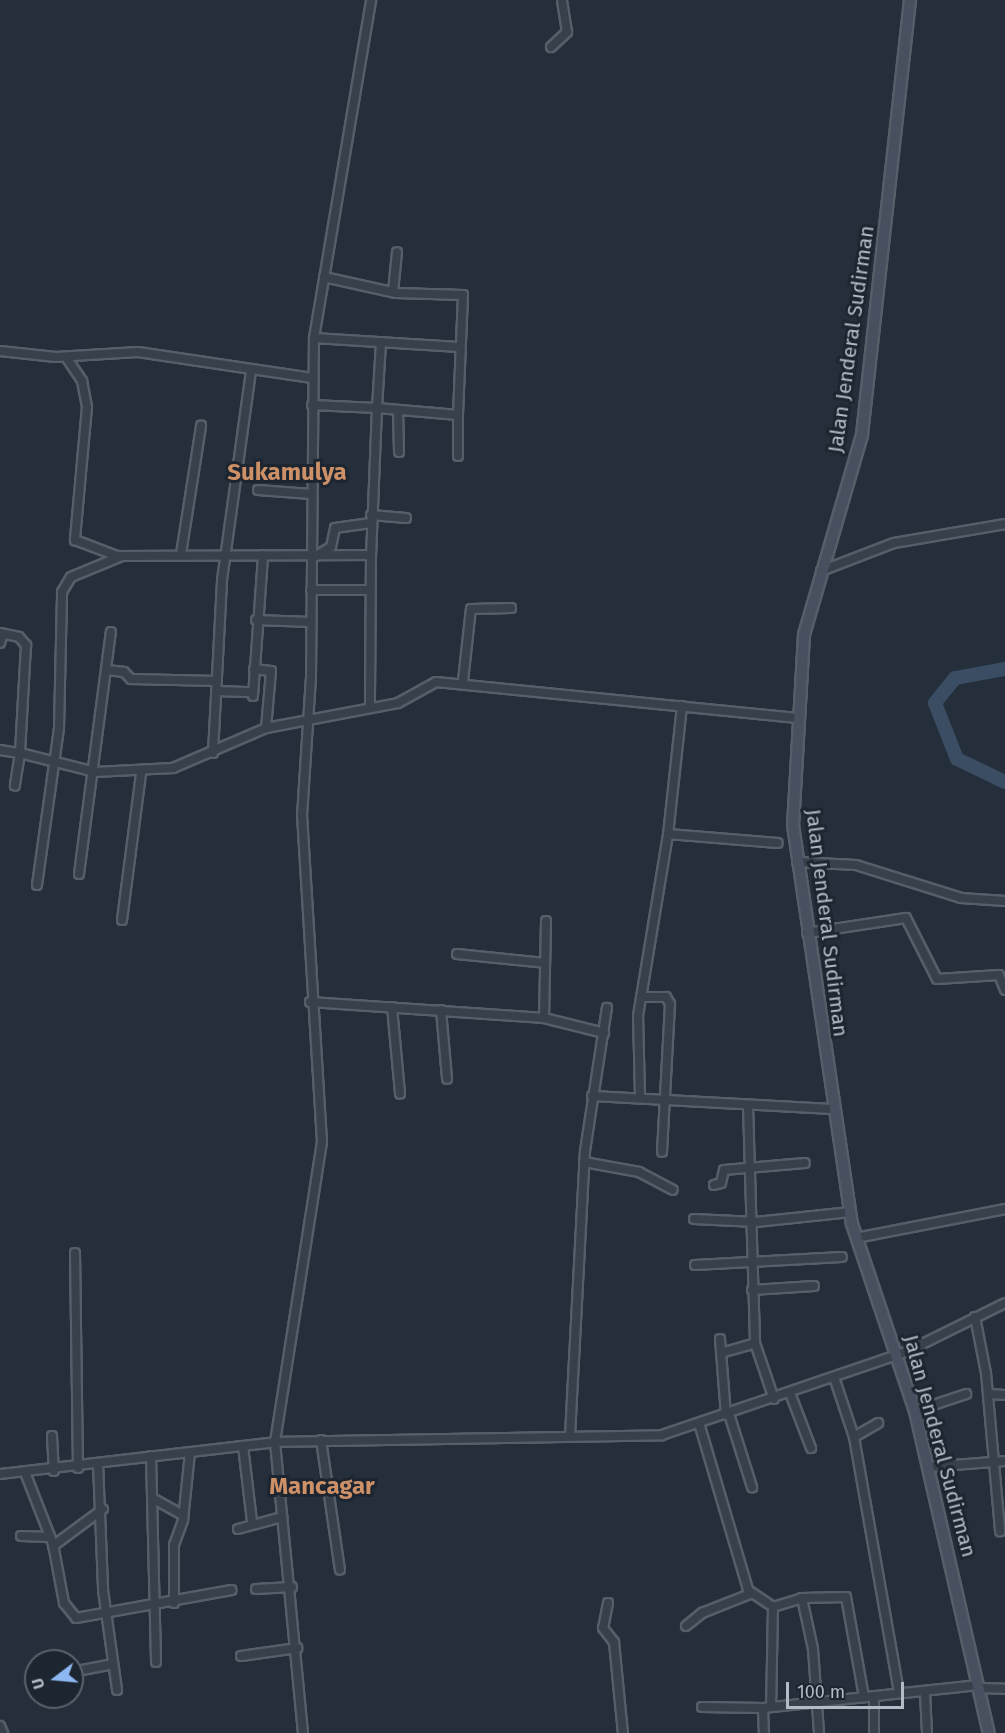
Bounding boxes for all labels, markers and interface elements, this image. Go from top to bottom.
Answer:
street label: Jalan Jenderal Sudirman [823,224,879,454]
district label: Sukamulya [227,459,347,487]
street label: Jalan Jenderal Sudirman [801,808,853,1038]
street label: Jalan Jenderal Sudirman [898,1332,982,1560]
district label: Mancagar [269,1473,375,1501]
north arrow [24,1649,84,1709]
scale bar [789,1670,908,1708]
text: U [28,1676,49,1691]
text: 100 m [797,1681,845,1703]

